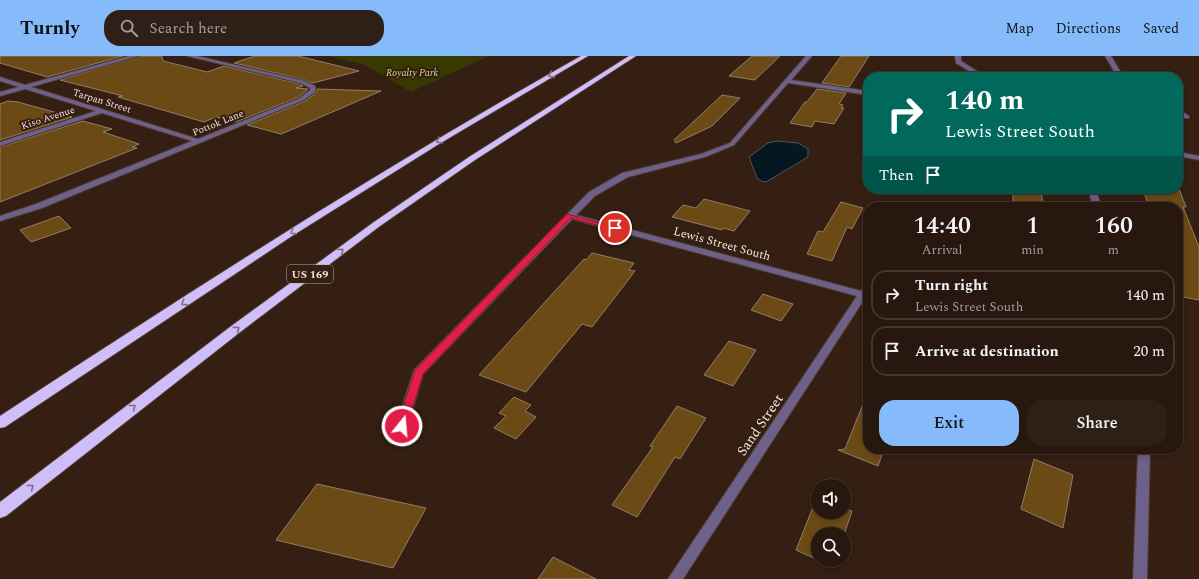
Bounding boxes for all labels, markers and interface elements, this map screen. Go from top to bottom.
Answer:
search box [104,10,384,46]
text: Turnly [20,14,80,43]
icon: search [118,17,140,39]
text: Search here [150,17,227,40]
text: Map [1006,18,1034,39]
text: Directions [1056,18,1121,39]
text: Saved [1143,18,1179,39]
park label: Royalty Park [386,65,438,81]
one-way arrow [548,70,555,78]
text: 140 m [945,79,1024,122]
street label: Tarpan Street [71,85,134,118]
icon: right [879,88,931,140]
street label: Kiso Avenue [19,102,77,134]
street label: Pottok Lane [190,105,246,141]
text: Lewis Street South [945,118,1095,145]
one-way arrow [436,137,443,144]
text: Then [879,164,914,187]
icon: arrive [922,164,944,186]
text: 14:40 [913,208,971,244]
text: 1 [1026,208,1039,244]
text: 160 [1094,208,1133,244]
pin [598,211,632,245]
icon: arrive [604,217,626,239]
street label: Lewis Street South [671,222,773,266]
one-way arrow [290,228,297,235]
text: Arrival [922,240,962,260]
text: min [1021,240,1044,260]
text: m [1108,240,1119,260]
one-way arrow [337,248,344,256]
road number: US 169 [287,265,333,283]
text: Turn right [915,274,988,297]
icon: right [881,284,903,306]
text: 140 m [1126,284,1165,307]
text: Lewis Street South [915,297,1023,317]
one-way arrow [181,298,188,305]
one-way arrow [233,326,240,334]
icon: arrive [881,340,903,362]
text: Arrive at destination [915,340,1059,363]
text: 20 m [1133,340,1165,363]
street label: Sand Street [732,390,789,460]
button: Exit [879,400,1019,446]
button: Share [1027,400,1167,446]
one-way arrow [129,405,136,412]
position arrow [381,405,423,447]
map controls [811,479,851,567]
button: sound [811,479,851,519]
one-way arrow [26,485,33,492]
button: search [811,527,851,567]

